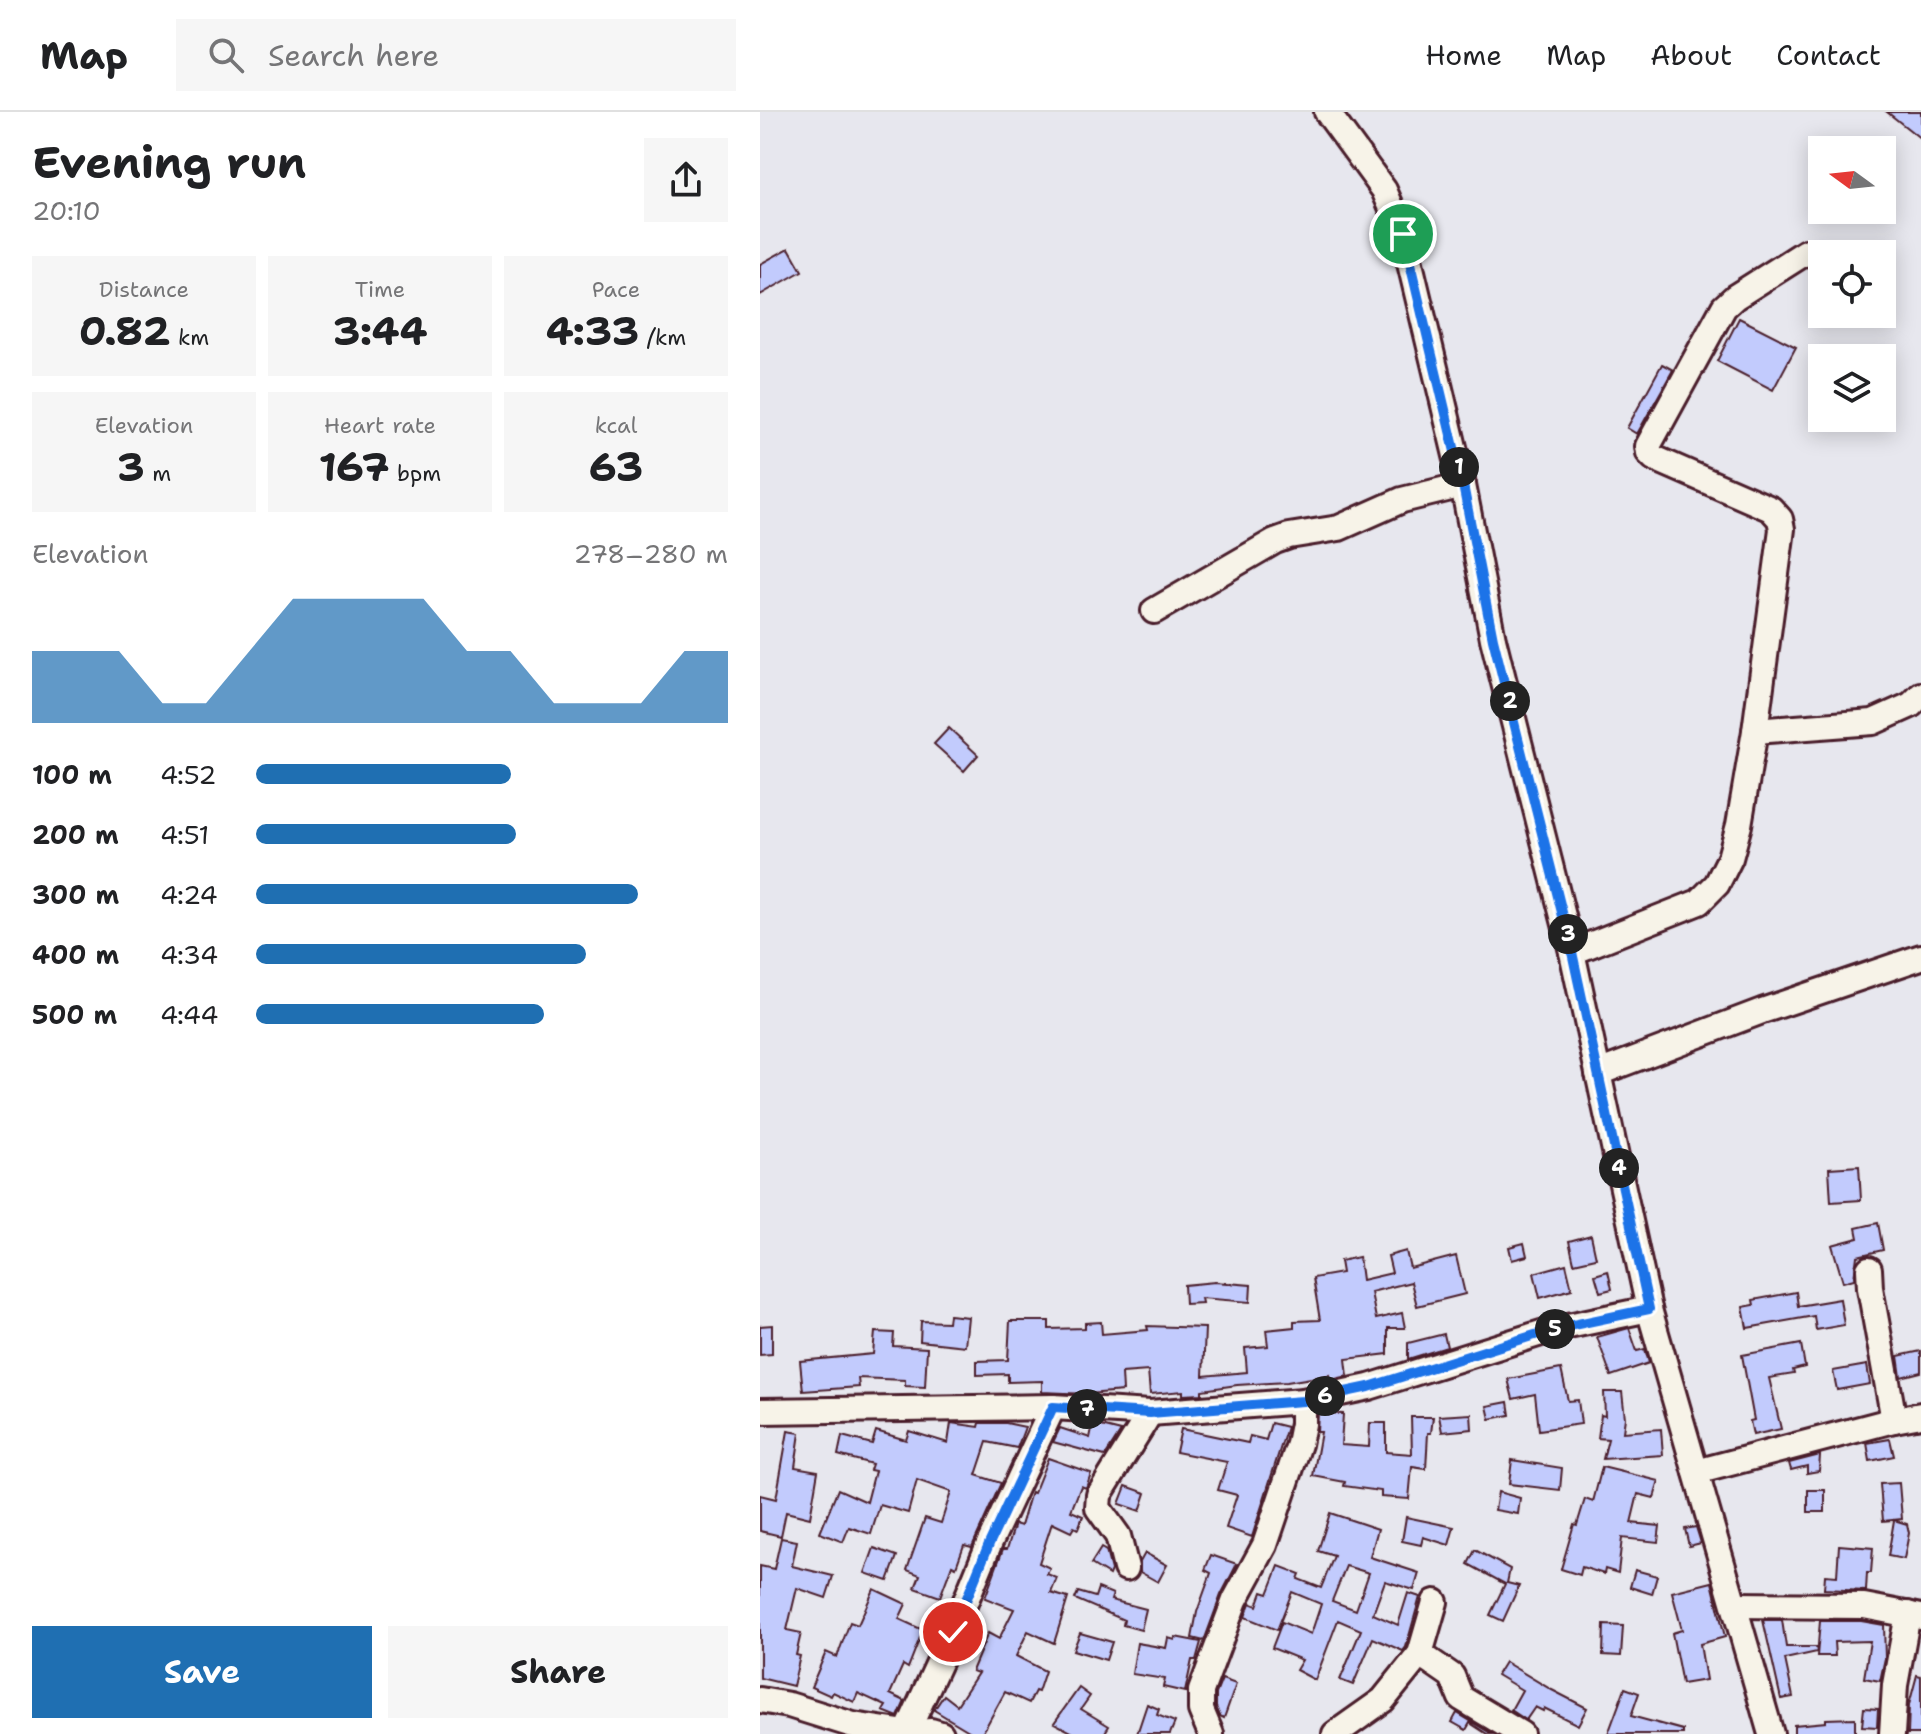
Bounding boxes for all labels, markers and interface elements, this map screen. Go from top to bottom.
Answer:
search box [176,19,736,91]
text: Map [40,30,128,81]
icon: search [204,33,248,77]
text: Search here [268,35,439,76]
text: Home [1425,36,1502,74]
text: Map [1546,36,1606,74]
text: About [1650,36,1732,74]
text: Contact [1776,36,1881,74]
text: Evening run [32,133,306,192]
north arrow [1808,136,1896,224]
map controls [1808,136,1896,432]
button: share [644,138,728,222]
text: 20:10 [32,193,101,228]
pin [1369,200,1437,268]
icon: arrive [1381,212,1425,256]
button: locate [1808,240,1896,328]
text: Distance [99,275,189,304]
text: Time [355,275,405,304]
text: Pace [592,275,640,304]
text: 0.82 [79,304,170,358]
text: 3:44 [333,304,427,358]
text: 4:33 [546,304,639,358]
text: km [170,323,209,352]
text: /km [639,323,686,352]
button: layers [1808,344,1896,432]
text: Elevation [95,411,193,440]
text: Heart rate [324,411,436,440]
text: kcal [595,411,637,440]
text: 3 [117,440,145,494]
text: 167 [319,440,389,494]
text: 63 [589,440,643,494]
pin: 1 [1439,447,1479,487]
text: 1 [1454,452,1464,481]
text: m [145,459,171,488]
text: bpm [389,459,441,488]
text: Elevation [32,536,148,571]
text: 278–280 m [574,536,728,571]
pin: 2 [1490,681,1530,721]
text: 2 [1502,686,1518,715]
text: 100 m [32,757,112,792]
text: 4:52 [160,757,216,792]
text: 200 m [32,817,119,852]
text: 4:51 [160,817,209,852]
text: 300 m [32,877,119,912]
text: 4:24 [160,877,218,912]
pin: 3 [1548,914,1588,954]
text: 3 [1560,919,1576,948]
text: 400 m [32,937,119,972]
text: 4:34 [160,937,218,972]
text: 500 m [32,997,117,1032]
text: 4:44 [160,997,218,1032]
pin: 4 [1599,1148,1639,1188]
text: 4 [1611,1153,1627,1182]
pin: 5 [1535,1309,1575,1349]
text: 5 [1548,1314,1562,1343]
pin: 6 [1305,1376,1345,1416]
text: 6 [1317,1381,1333,1410]
pin: 7 [1067,1389,1107,1429]
text: 7 [1079,1394,1095,1423]
pin [919,1598,987,1666]
icon: check [931,1610,975,1654]
button: Save [32,1626,372,1718]
button: Share [388,1626,728,1718]

